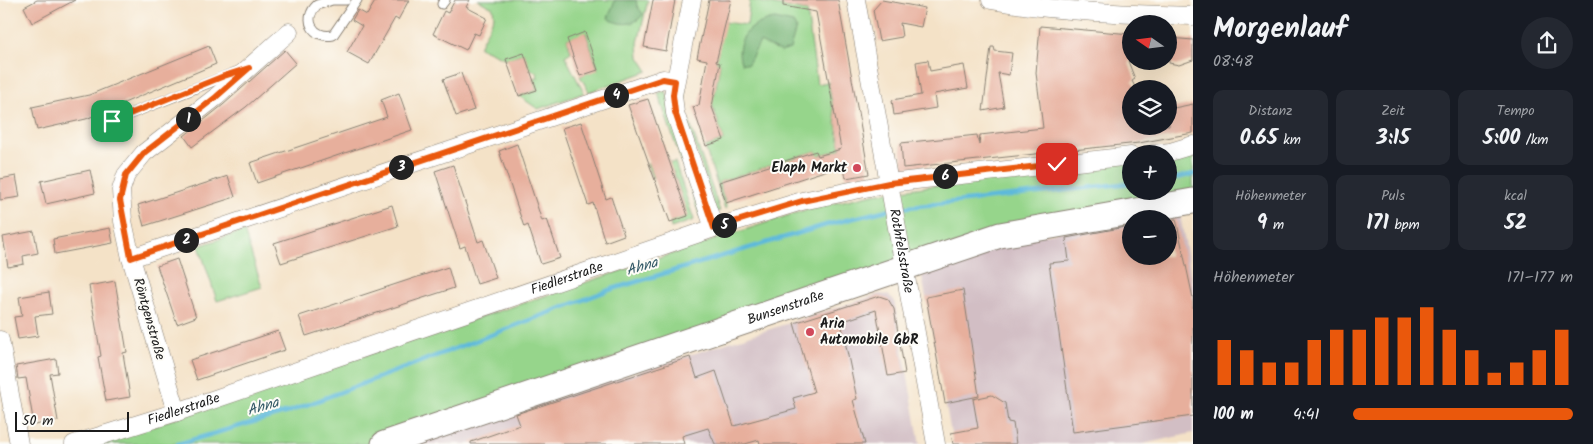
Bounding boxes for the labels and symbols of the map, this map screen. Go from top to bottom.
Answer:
north arrow [1122,15,1178,70]
pin: 4 [604,82,628,108]
pin [91,100,133,142]
pin: 1 [176,106,200,132]
pin [1036,143,1078,185]
pin: 3 [388,154,414,180]
place label: Elaph Markt [772,157,848,179]
marker: Elaph Markt [851,162,863,174]
pin: 6 [932,164,958,188]
street label: Rothfelsstraße [883,207,920,296]
pin: 5 [712,212,736,238]
pin: 2 [174,228,198,252]
water label: Ahna [623,251,662,283]
street label: Fiedlerstraße [528,256,607,301]
street label: Röntgenstraße [127,275,171,363]
street label: Bunsenstraße [744,284,828,331]
place label: Aria Automobile GbR [820,313,919,351]
marker: Aria Automobile GbR [804,326,816,338]
street label: Fiedlerstraße [145,387,224,432]
water label: Ahna [244,391,283,423]
scale bar [15,409,129,432]

